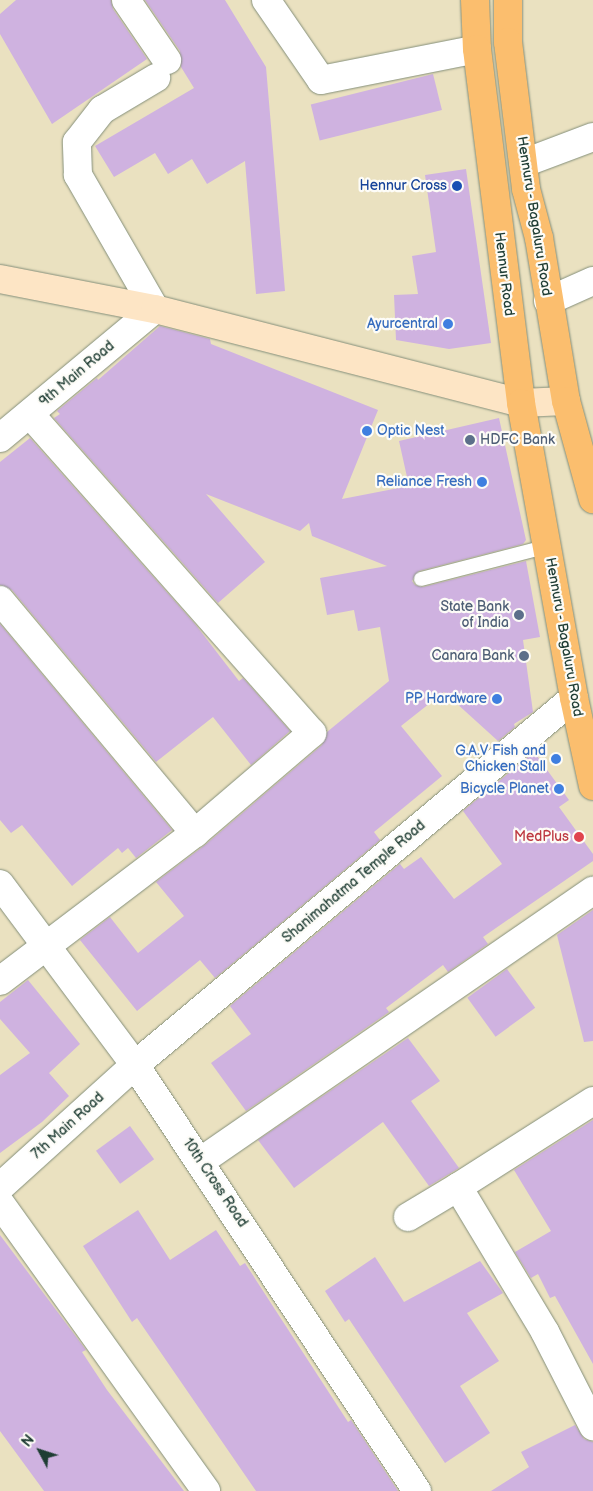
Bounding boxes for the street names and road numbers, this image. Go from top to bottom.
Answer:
street label: Hennuru - Bagaluru Road [513,134,555,298]
street label: Hennur Road [490,231,518,317]
street label: 9th Main Road [36,338,118,410]
street label: Hennuru - Bagaluru Road [542,556,586,718]
street label: Shanimahatma Temple Road [279,817,429,947]
street label: 7th Main Road [28,1089,108,1163]
street label: 10th Cross Road [179,1135,251,1231]

